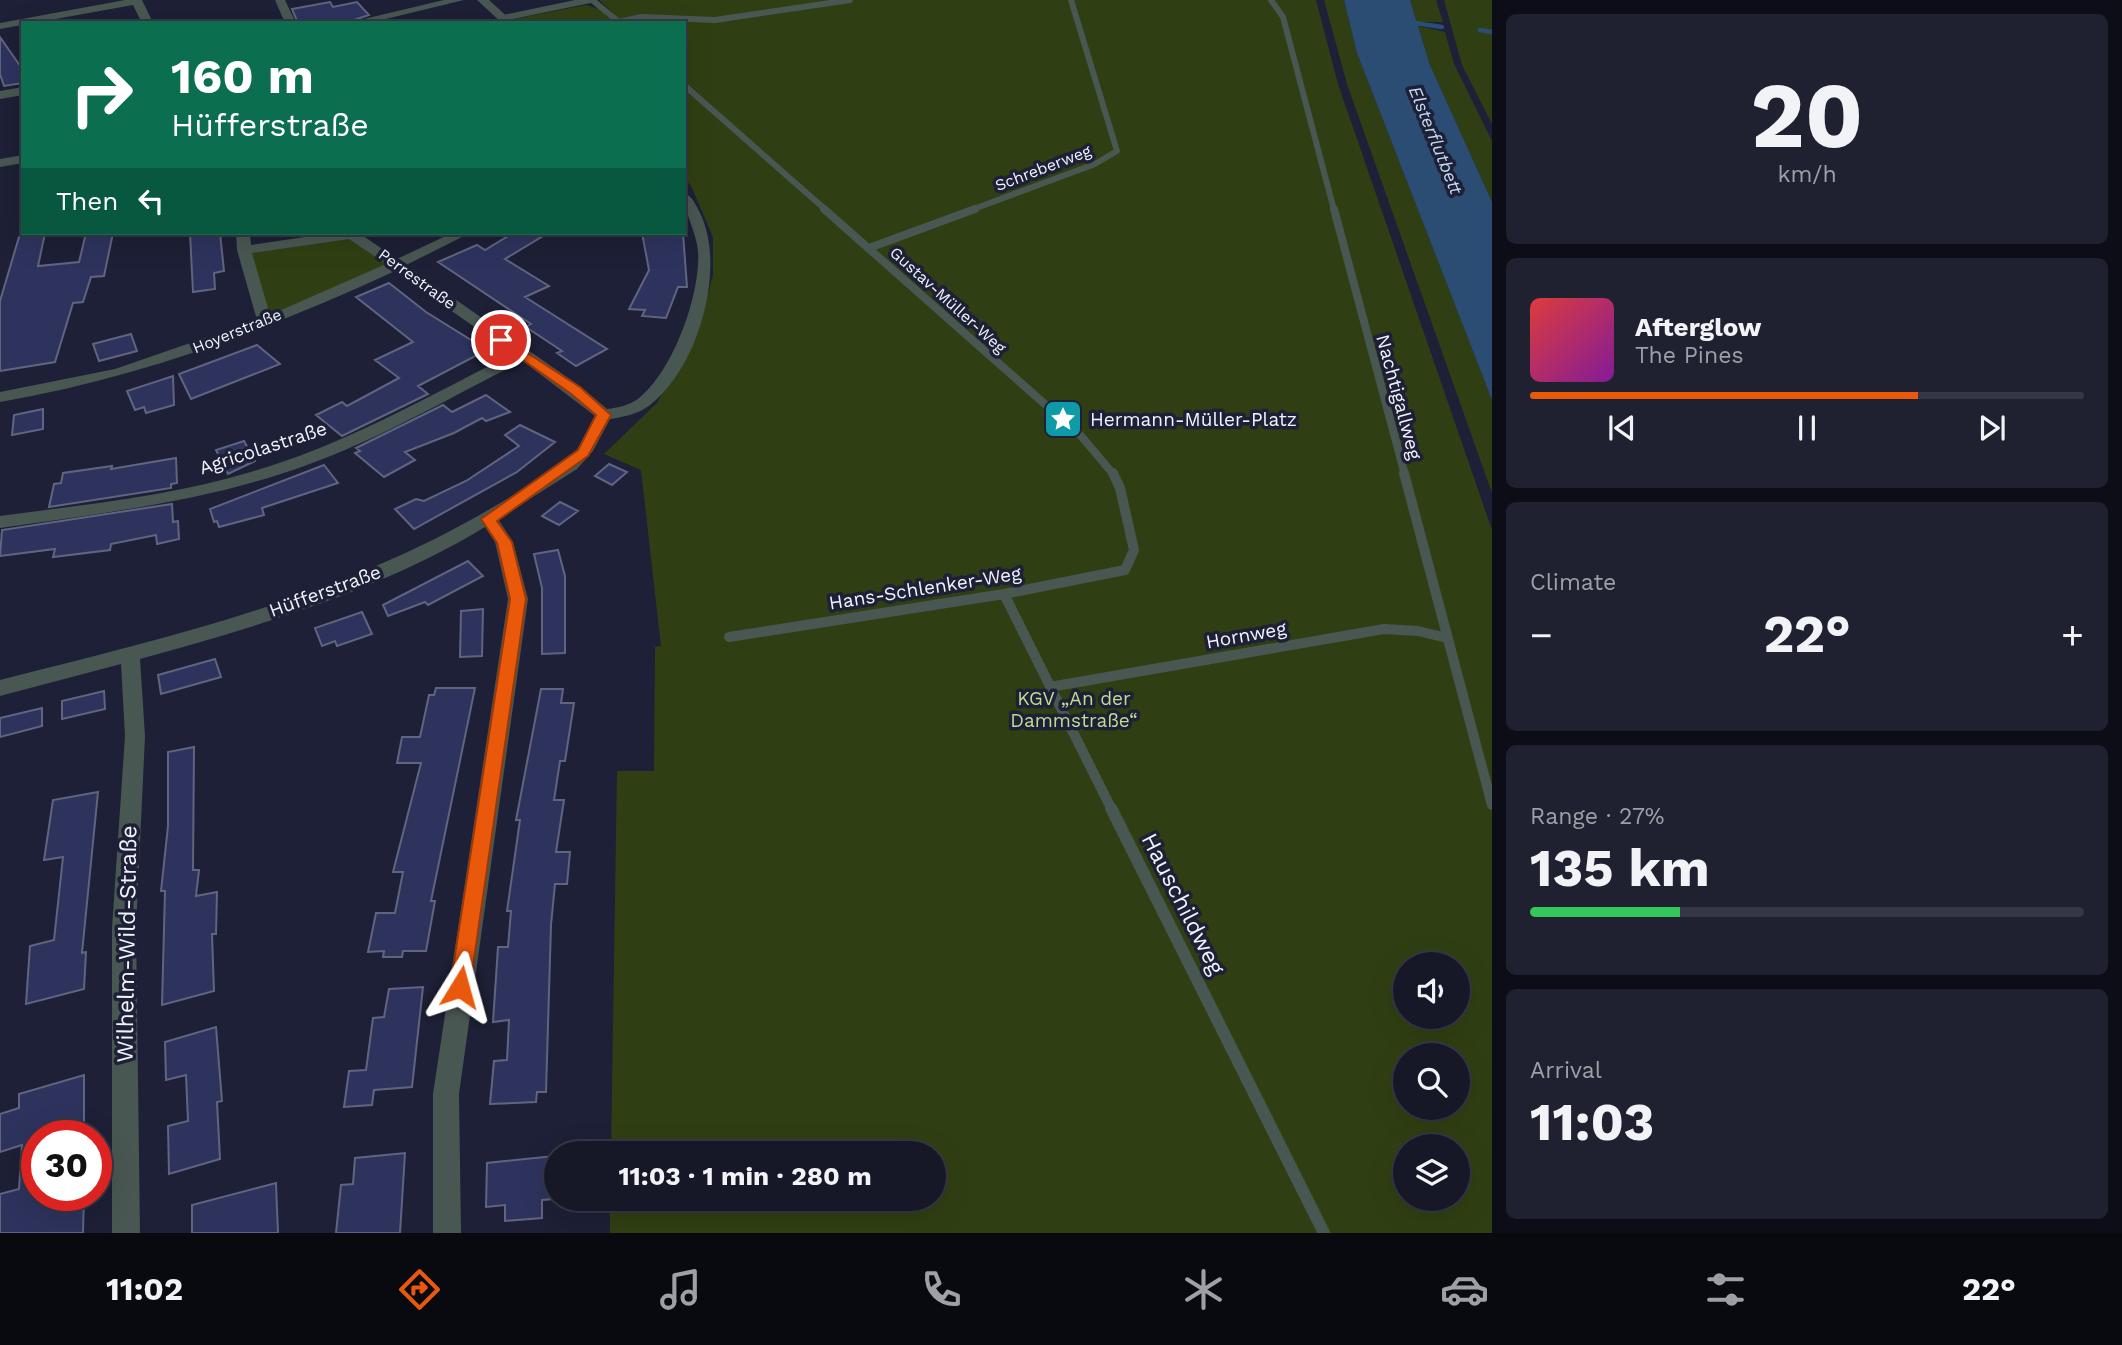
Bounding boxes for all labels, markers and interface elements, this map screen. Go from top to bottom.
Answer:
text: 160 m [171,47,314,105]
icon: right [56,49,147,140]
text: 20 [1751,62,1863,169]
water label: Elsterflutbett [1405,83,1468,198]
text: Hüfferstraße [171,106,369,144]
street label: Schreberweg [992,141,1094,195]
text: km/h [1777,161,1837,188]
icon: left [132,182,170,220]
text: Then [56,186,118,216]
street label: Gustav-Müller-Weg [886,243,1010,357]
street label: Perrestraße [375,245,459,313]
street label: Hoyerstraße [190,305,284,357]
pin [471,310,531,370]
text: Afterglow [1635,312,1761,342]
icon: arrive [482,321,520,359]
street label: Nachtigallweg [1371,332,1427,463]
text: The Pines [1635,342,1744,369]
place icon: Hermann-Müller-Platz [1042,398,1084,440]
place label: Hermann-Müller-Platz [1090,408,1297,431]
icon: previous [1603,409,1641,447]
icon: pause [1788,409,1826,447]
icon: next [1973,409,2011,447]
street label: Agricolastraße [196,417,330,479]
street label: Hüfferstraße [266,560,384,622]
street label: Hans-Schlenker-Weg [827,561,1024,615]
text: Climate [1530,569,1616,596]
text: 22° [1763,604,1851,665]
text: − [1530,613,1553,657]
text: + [2061,613,2084,657]
street label: Hornweg [1204,616,1289,653]
park label: KGV „An der Dammstraße“ [1010,687,1138,732]
text: Range · 27% [1530,803,1664,830]
street label: Wilhelm-Wild-Straße [111,825,143,1063]
street label: Hauschildweg [1136,829,1231,980]
text: 135 km [1530,838,1710,899]
position arrow [423,950,497,1024]
map controls [1393,952,1470,1211]
button: sound [1393,952,1470,1029]
button: search [1393,1043,1470,1120]
text: Arrival [1530,1057,1602,1084]
text: 11:03 [1530,1092,1654,1153]
speed limit sign: 30 [21,1120,112,1211]
button: layers [1393,1134,1470,1211]
text: 11:03 · 1 min · 280 m [618,1161,872,1191]
icon: directions [395,1265,444,1314]
icon: music [656,1265,705,1314]
icon: phone [917,1265,966,1314]
icon: climate [1179,1265,1228,1314]
icon: car [1440,1265,1489,1314]
icon: filters [1701,1265,1750,1314]
text: 11:02 [106,1270,183,1308]
text: 22° [1962,1270,2016,1308]

